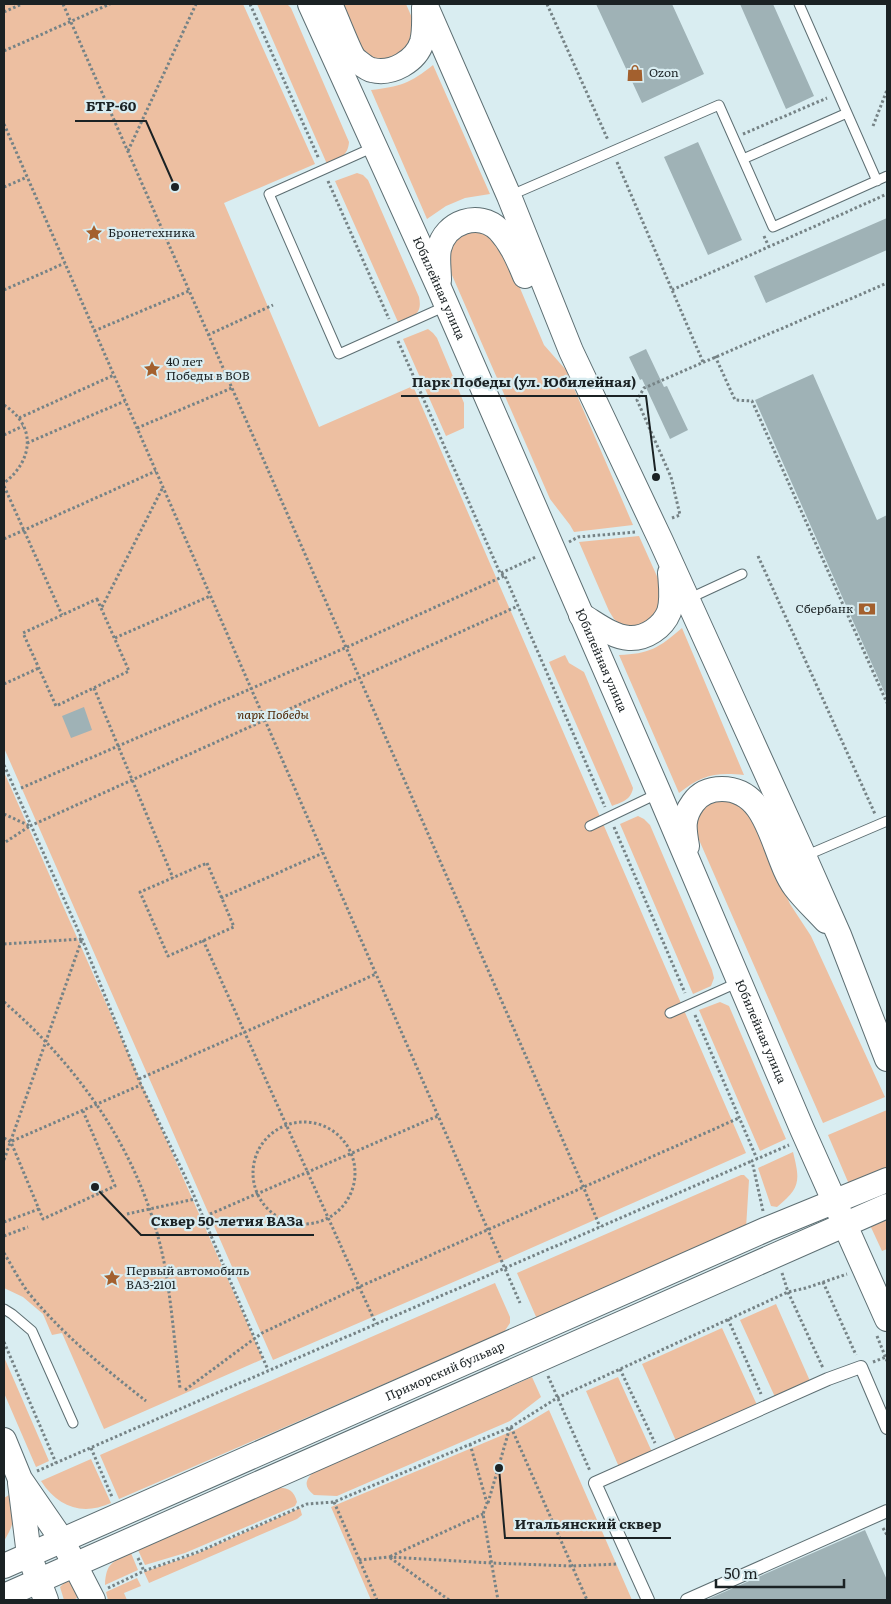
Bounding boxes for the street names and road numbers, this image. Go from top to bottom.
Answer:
street label: Юбилейная улица [409,233,471,343]
street label: Юбилейная улица [572,605,633,715]
street label: Юбилейная улица [731,976,792,1086]
street label: Приморский бульвар [382,1336,507,1405]

